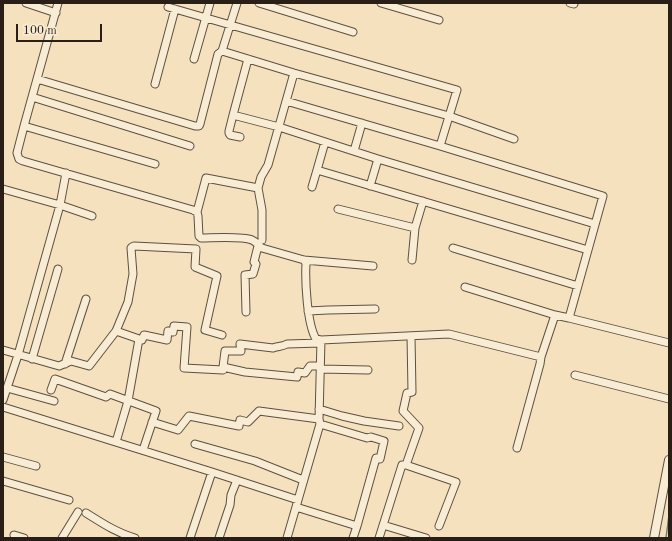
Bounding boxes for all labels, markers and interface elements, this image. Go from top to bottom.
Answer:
scale bar [18,16,104,42]
text: 100 m [23,25,57,37]

